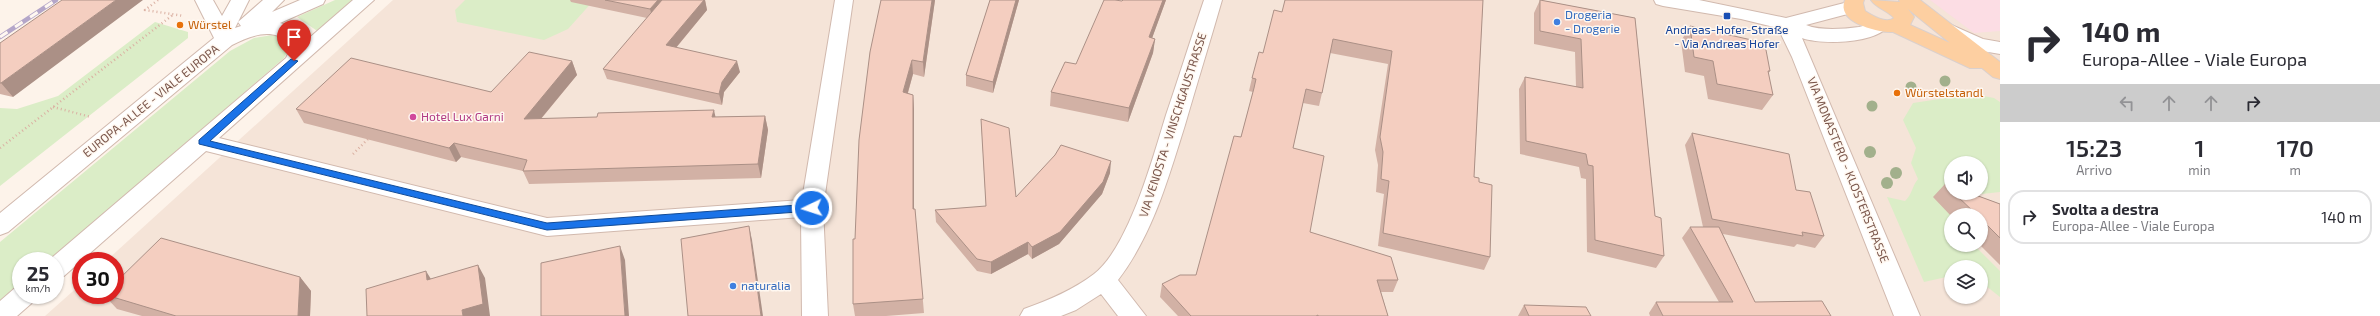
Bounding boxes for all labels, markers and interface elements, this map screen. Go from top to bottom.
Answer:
place label: Drogeria - Drogerie [1565,7,1620,35]
marker: Andreas-Hofer-Straße - Via Andreas Hofer [1722,11,1732,21]
text: 140 m [2082,14,2160,48]
icon: right [2016,16,2068,68]
place label: Würstel [188,17,232,31]
marker: Drogeria - Drogerie [1552,17,1562,27]
marker: Würstel [175,20,185,30]
pin [277,20,311,61]
place label: Andreas-Hofer-Straße - Via Andreas Hofer [1666,22,1788,50]
icon: arrive [283,26,305,48]
street label: VIA VENOSTA - VINSCHGAUSTRASSE [1136,30,1209,219]
street label: EUROPA-ALLEE - VIALE EUROPA [79,41,222,160]
text: Europa-Allee - Viale Europa [2082,48,2307,70]
street label: VIA MONASTERO - KLOSTERSTRASSE [1805,75,1893,265]
place label: Würstelstandl [1905,85,1984,99]
marker: Würstelstandl [1892,88,1902,98]
icon: left [2116,92,2138,114]
icon: ahead [2158,92,2180,114]
icon: ahead [2200,92,2222,114]
icon: right [2242,92,2264,114]
place label: Hotel Lux Garni [421,109,504,123]
marker: Hotel Lux Garni [408,112,418,122]
text: 15:23 [2066,133,2122,162]
text: 1 [2194,133,2204,162]
text: 170 [2277,133,2314,162]
map controls [1944,156,1988,304]
button: sound [1944,156,1988,200]
text: Arrivo [2076,162,2112,178]
text: min [2188,162,2211,178]
text: m [2290,162,2301,178]
position arrow [791,187,833,229]
text: Svolta a destra [2052,200,2159,218]
icon: right [2018,206,2040,228]
button: search [1944,208,1988,252]
text: 140 m [2321,208,2362,226]
text: Europa-Allee - Viale Europa [2052,218,2215,234]
speed limit sign: 30 [72,252,124,304]
button: layers [1944,260,1988,304]
text: 25 [27,261,49,285]
place label: naturalia [741,278,791,292]
marker: naturalia [728,281,738,291]
text: km/h [26,282,50,294]

